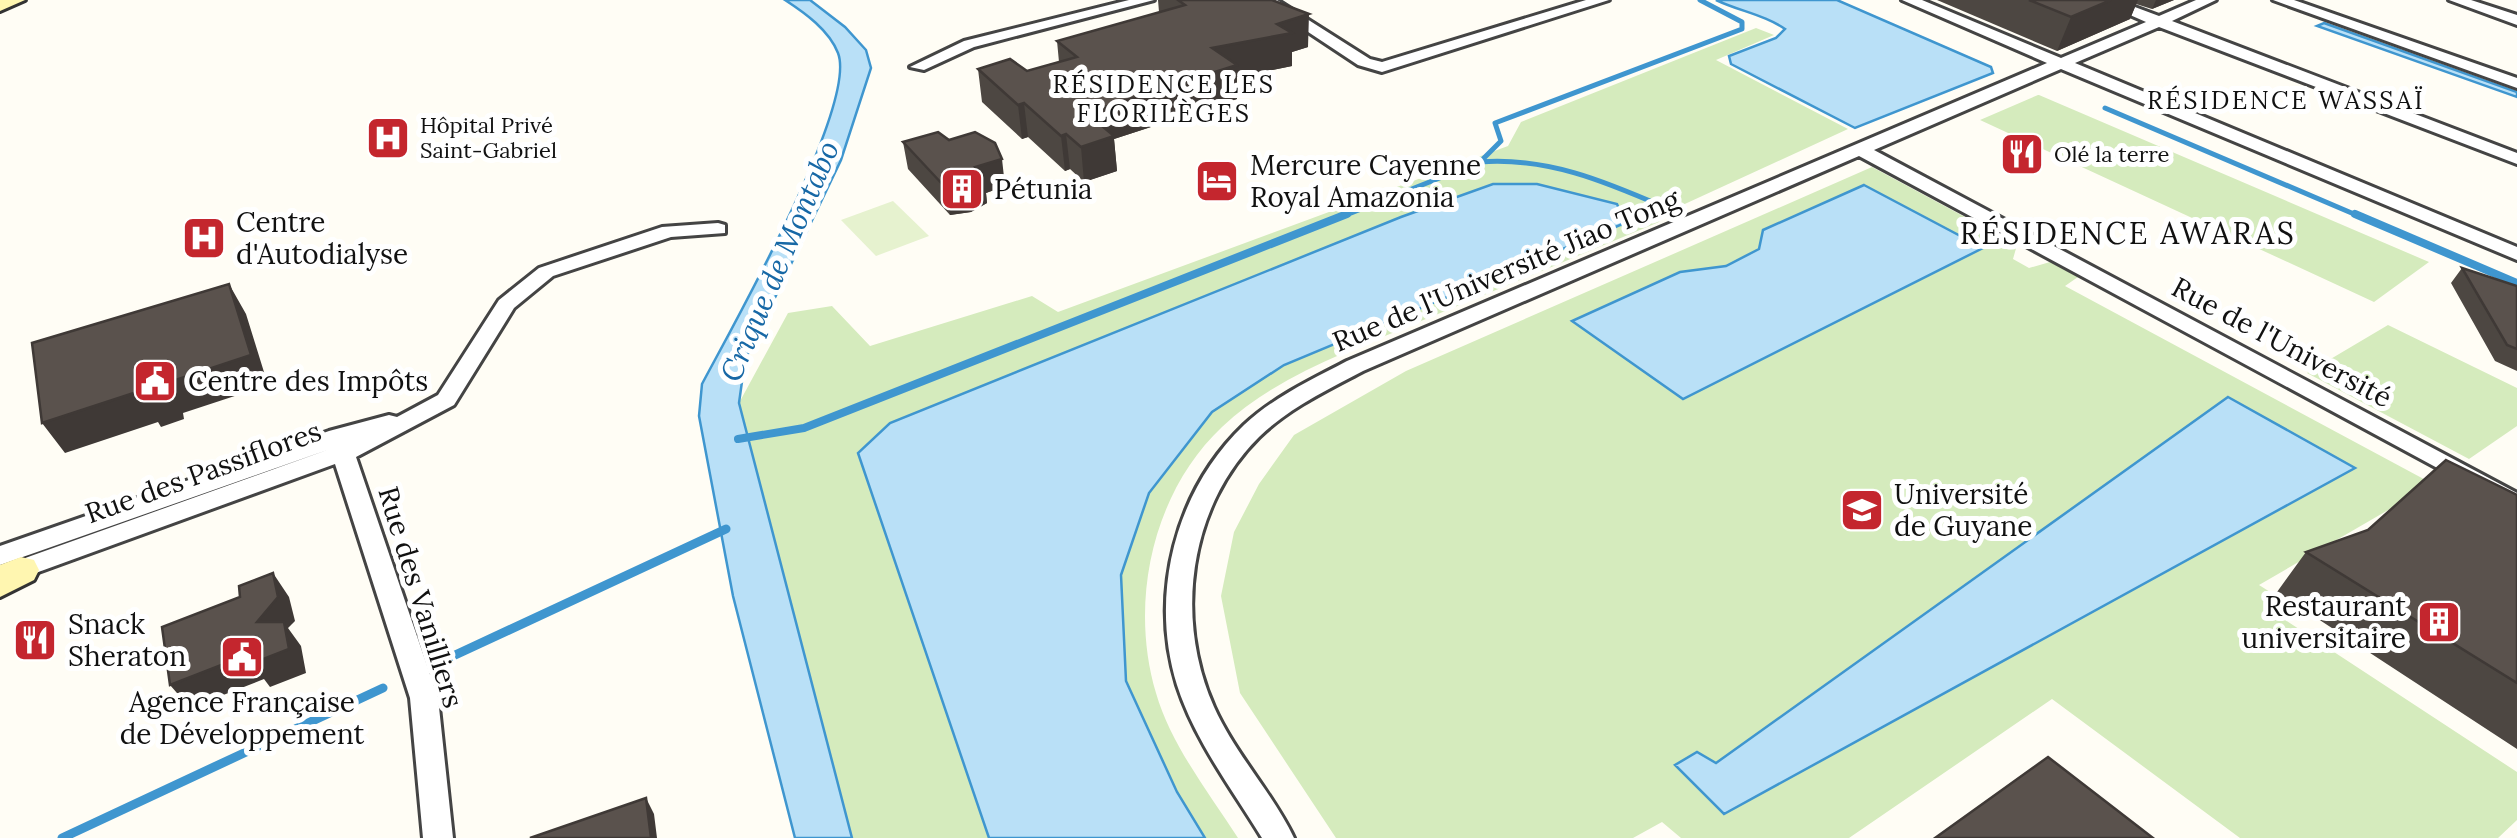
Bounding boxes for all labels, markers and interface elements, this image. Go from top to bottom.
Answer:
district label: RÉSIDENCE LES FLORILÈGES [1053,68,1275,129]
district label: RÉSIDENCE WASSAÏ [2147,84,2425,116]
place label: Hôpital Privé Saint-Gabriel [420,111,557,164]
hospital icon: Hôpital Privé Saint-Gabriel [365,115,411,161]
restaurant icon: Olé la terre [1999,131,2045,177]
water label: Crique de Montabo [711,135,847,387]
place label: Olé la terre [2054,140,2170,168]
place label: Mercure Cayenne Royal Amazonia [1250,147,1481,215]
hotel icon: Mercure Cayenne Royal Amazonia [1194,158,1240,204]
building icon: Pétunia [939,166,985,212]
place label: Pétunia [994,171,1093,207]
street label: Rue de l'Université Jiao Tong [1327,180,1685,360]
place label: Centre d'Autodialyse [236,204,408,272]
district label: RÉSIDENCE AWARAS [1960,214,2296,252]
hospital icon: Centre d'Autodialyse [181,215,227,261]
street label: Rue de l'Université [2166,269,2398,415]
public building icon: Centre des Impôts [132,358,178,404]
place label: Centre des Impôts [188,363,428,399]
street label: Rue des Passiflores [80,413,326,531]
place label: Université de Guyane [1894,476,2033,544]
street label: Rue des Vanilliers [370,482,472,712]
school or university icon: Université de Guyane [1839,487,1885,533]
place label: Restaurant universitaire [2242,588,2406,656]
building icon: Restaurant universitaire [2416,599,2462,645]
place label: Snack Sheraton [68,606,186,674]
restaurant icon: Snack Sheraton [12,617,58,663]
public building icon: Agence Française de Développement [219,634,265,680]
place label: Agence Française de Développement [120,684,365,752]

